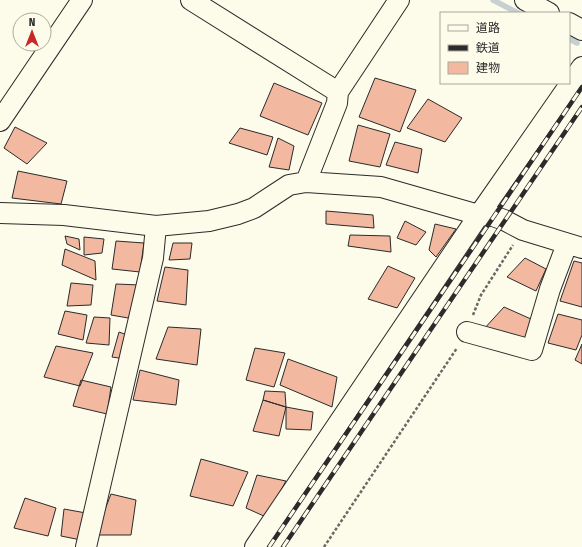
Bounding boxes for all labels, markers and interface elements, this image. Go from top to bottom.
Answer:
north arrow [12,12,52,52]
legend [440,12,570,84]
text: N [29,16,35,29]
text: 道路 [476,21,500,35]
text: 鉄道 [476,41,500,55]
text: 建物 [476,61,500,75]

